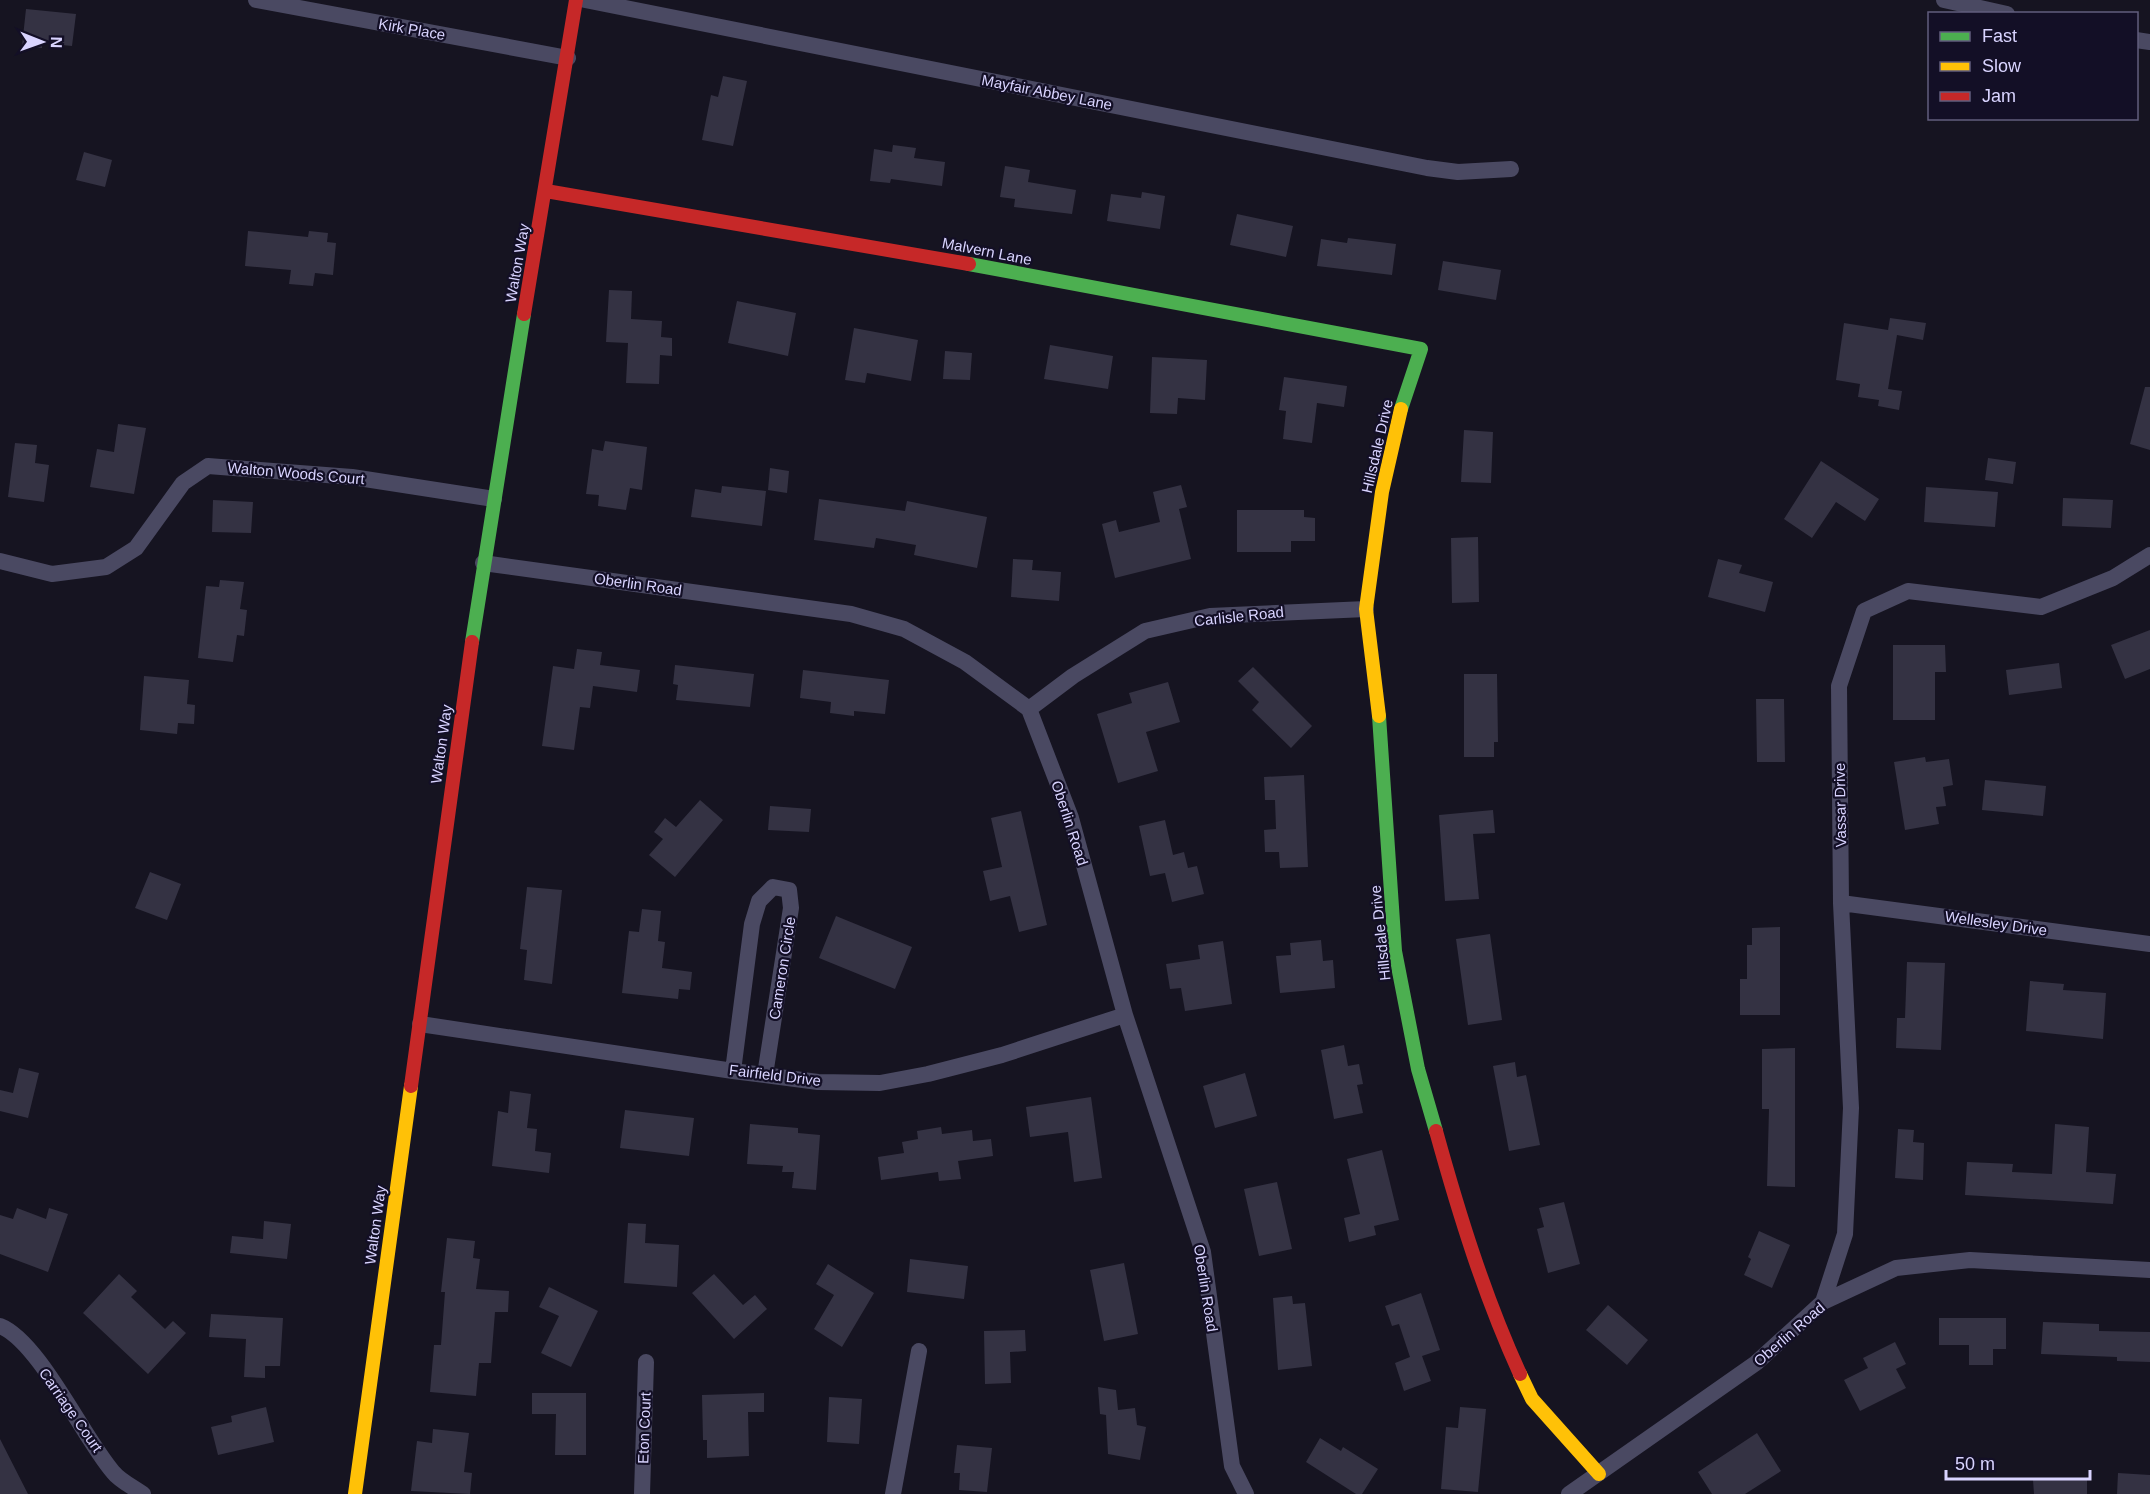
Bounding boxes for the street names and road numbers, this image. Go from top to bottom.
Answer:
street label: Kirk Place [377,15,447,43]
street label: Mayfair Abbey Lane [980,71,1114,113]
street label: Walton Way [502,222,532,304]
street label: Malvern Lane [941,234,1033,268]
street label: Hillsdale Drive [1358,397,1396,495]
street label: Walton Woods Court [227,459,366,488]
street label: Oberlin Road [593,569,683,599]
street label: Carlisle Road [1193,603,1285,629]
street label: Walton Way [427,703,455,785]
street label: Vassar Drive [1831,762,1849,848]
street label: Oberlin Road [1048,778,1092,868]
street label: Hillsdale Drive [1367,884,1393,982]
street label: Wellesley Drive [1944,907,2048,939]
street label: Cameron Circle [765,915,799,1021]
street label: Fairfield Drive [728,1061,822,1089]
street label: Walton Way [361,1184,389,1266]
street label: Oberlin Road [1191,1243,1221,1333]
street label: Oberlin Road [1750,1299,1828,1369]
street label: Carriage Court [36,1365,107,1456]
street label: Eton Court [634,1391,654,1464]

